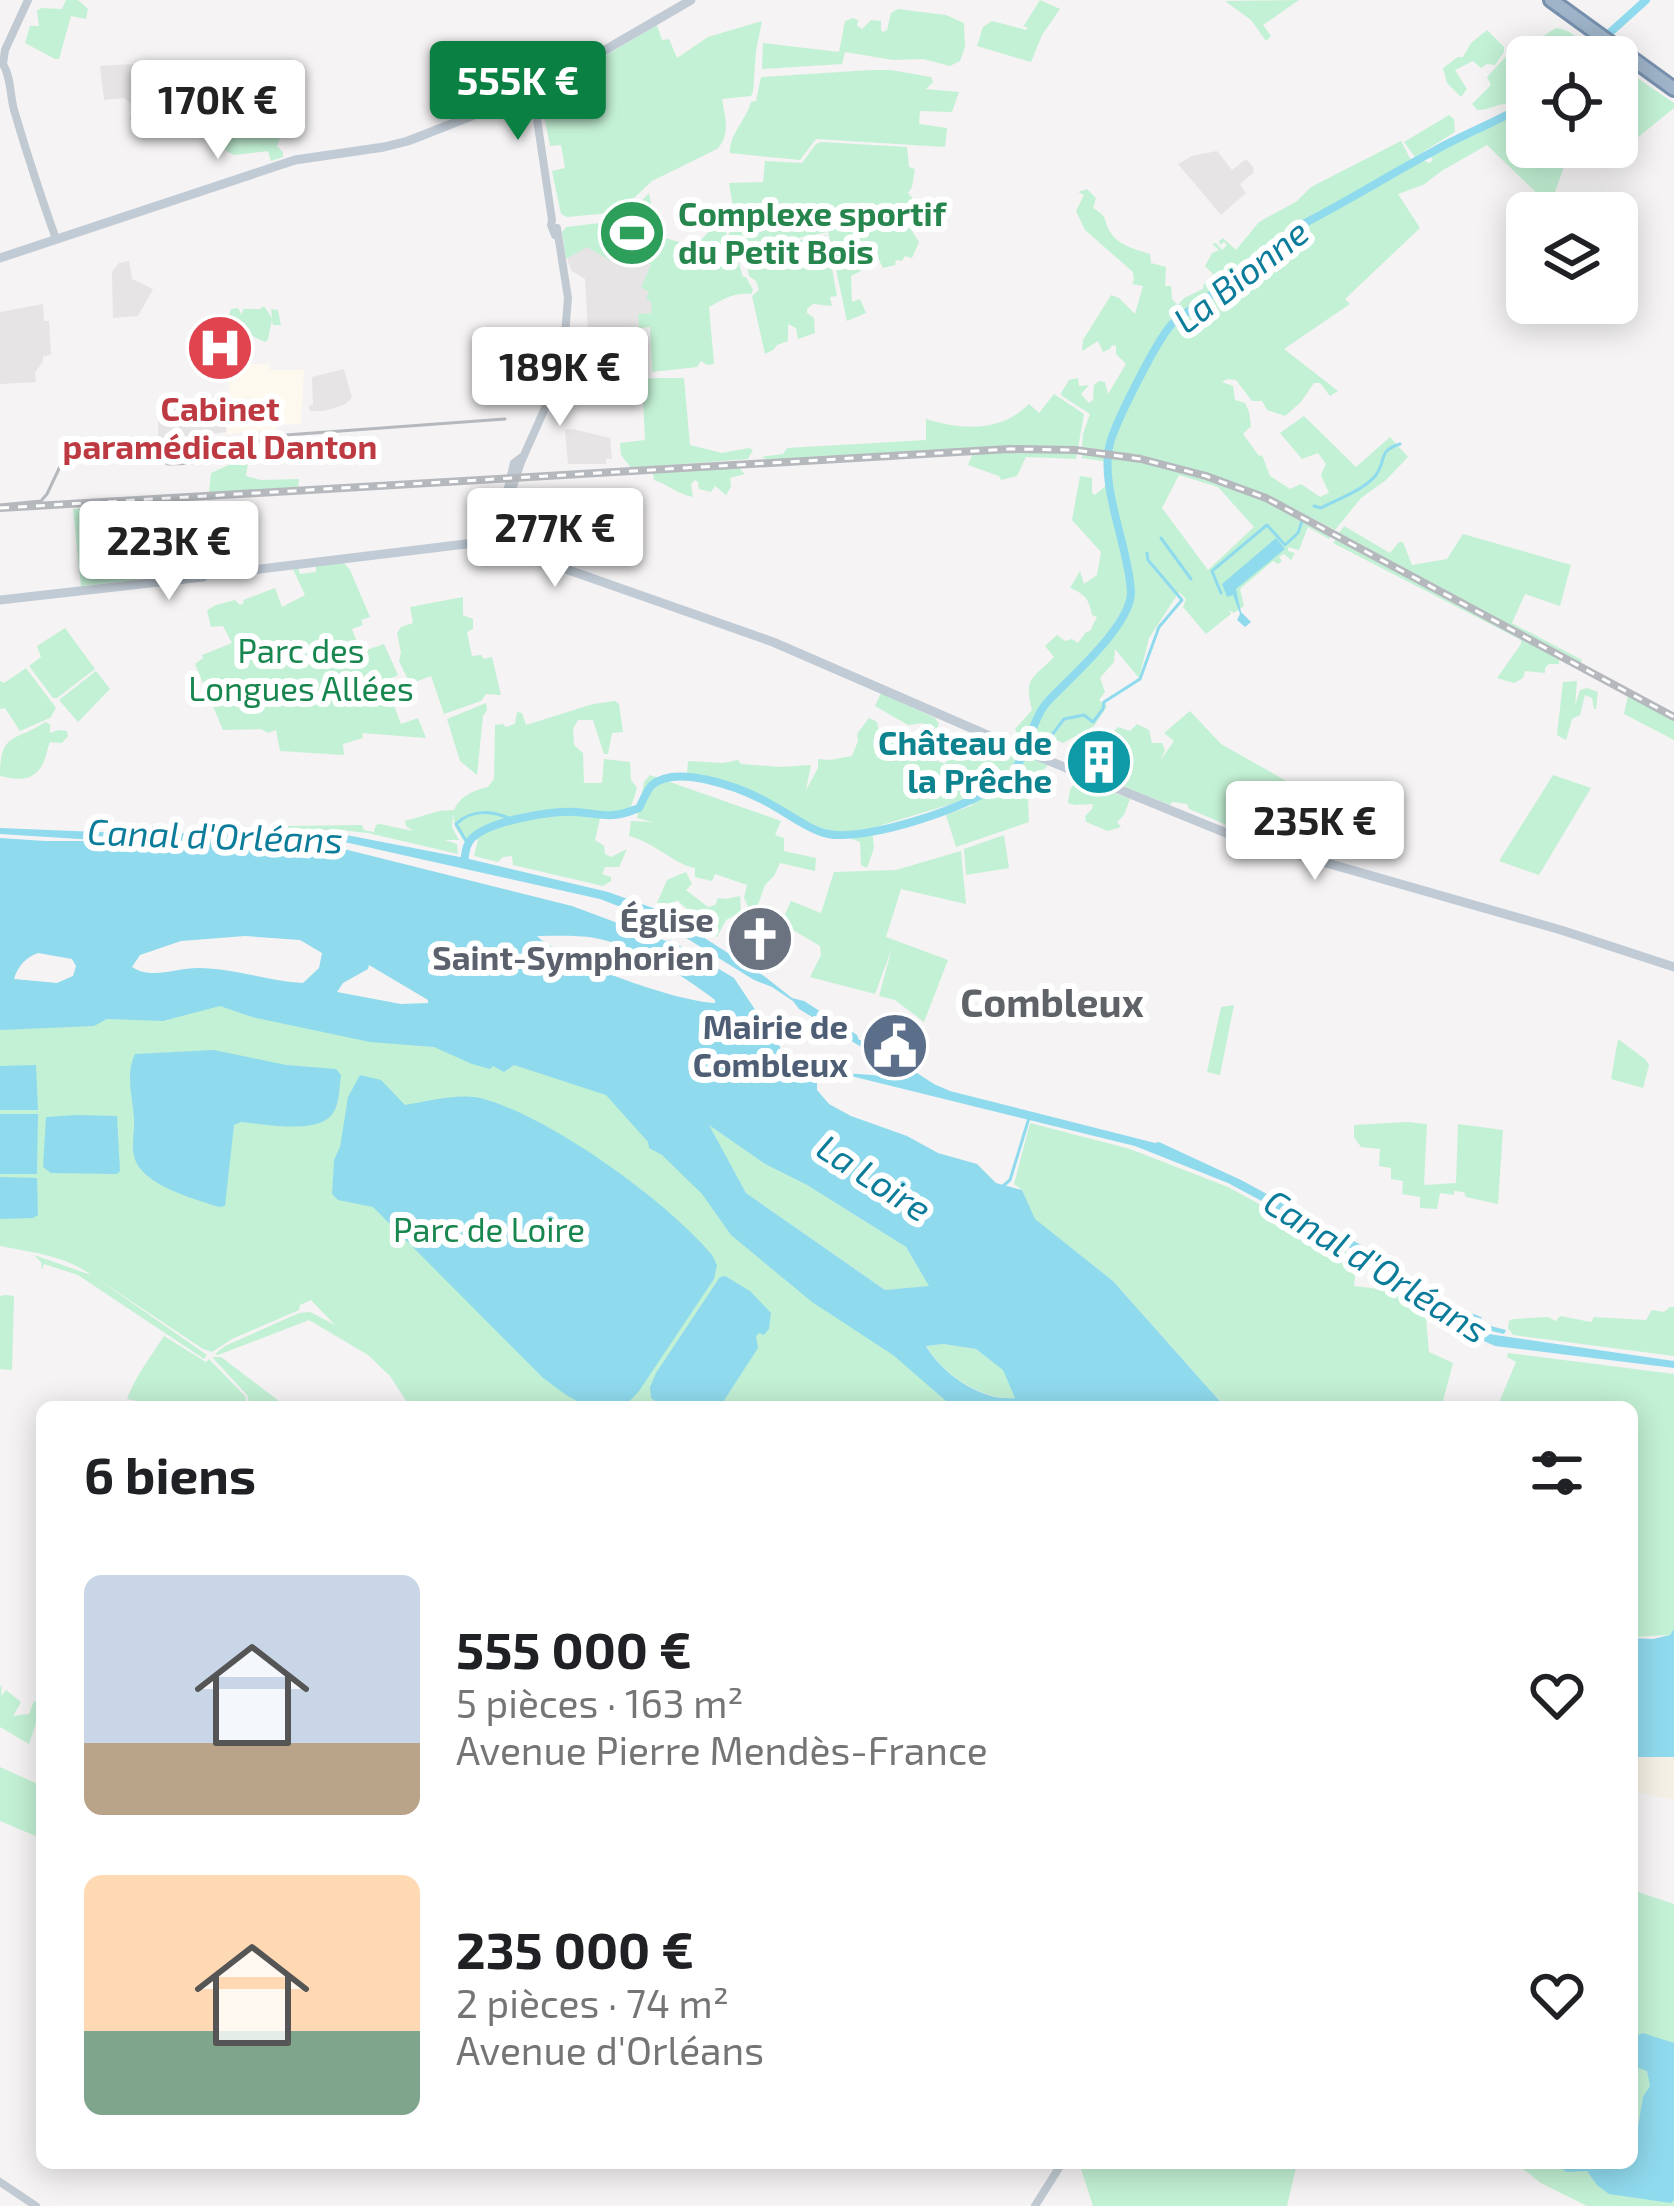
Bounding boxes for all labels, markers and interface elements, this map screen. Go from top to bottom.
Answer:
map controls [1506,36,1638,324]
button: locate [1506,36,1638,168]
pin: 555K € [420,41,616,143]
text: 555K € [457,56,579,103]
pin: 170K € [120,60,316,162]
text: 170K € [158,75,278,122]
button: layers [1506,192,1638,324]
place label: Complexe sportif du Petit Bois [678,193,948,271]
sports icon: Complexe sportif du Petit Bois [597,198,667,268]
water label: La Bionne [1164,209,1316,341]
hospital icon: Cabinet paramédical Danton [185,313,255,383]
pin: 189K € [462,327,658,429]
text: 189K € [499,342,621,389]
place label: Cabinet paramédical Danton [63,388,377,466]
pin: 277K € [457,488,653,590]
pin: 223K € [71,501,267,603]
text: 277K € [494,503,616,550]
text: 223K € [106,516,232,563]
park label: Parc des Longues Allées [188,630,414,708]
place label: Château de la Prêche [878,722,1052,800]
building icon: Château de la Prêche [1064,727,1134,797]
pin: 235K € [1217,781,1413,883]
text: 235K € [1253,796,1377,843]
water label: Canal d'Orléans [86,809,344,860]
place label: Église Saint-Symphorien [432,899,714,977]
church icon: Église Saint-Symphorien [725,904,795,974]
district label: Combleux [960,978,1144,1025]
place label: Mairie de Combleux [693,1006,848,1084]
public building icon: Mairie de Combleux [860,1011,930,1081]
water label: La Loire [810,1124,940,1229]
water label: Canal d'Orléans [1257,1179,1497,1351]
park label: Parc de Loire [393,1209,585,1249]
icon: filters [1524,1440,1590,1506]
text: 6 biens [84,1443,256,1504]
text: 555 000 € [456,1618,692,1679]
icon: home [180,1623,324,1767]
icon: heart [1524,1662,1590,1728]
text: 5 pièces · 163 m² [456,1679,743,1726]
text: Avenue Pierre Mendès-France [456,1726,988,1773]
text: 235 000 € [456,1918,694,1979]
icon: home [180,1923,324,2067]
icon: heart [1524,1962,1590,2028]
text: 2 pièces · 74 m² [456,1979,729,2026]
text: Avenue d'Orléans [456,2026,764,2073]

